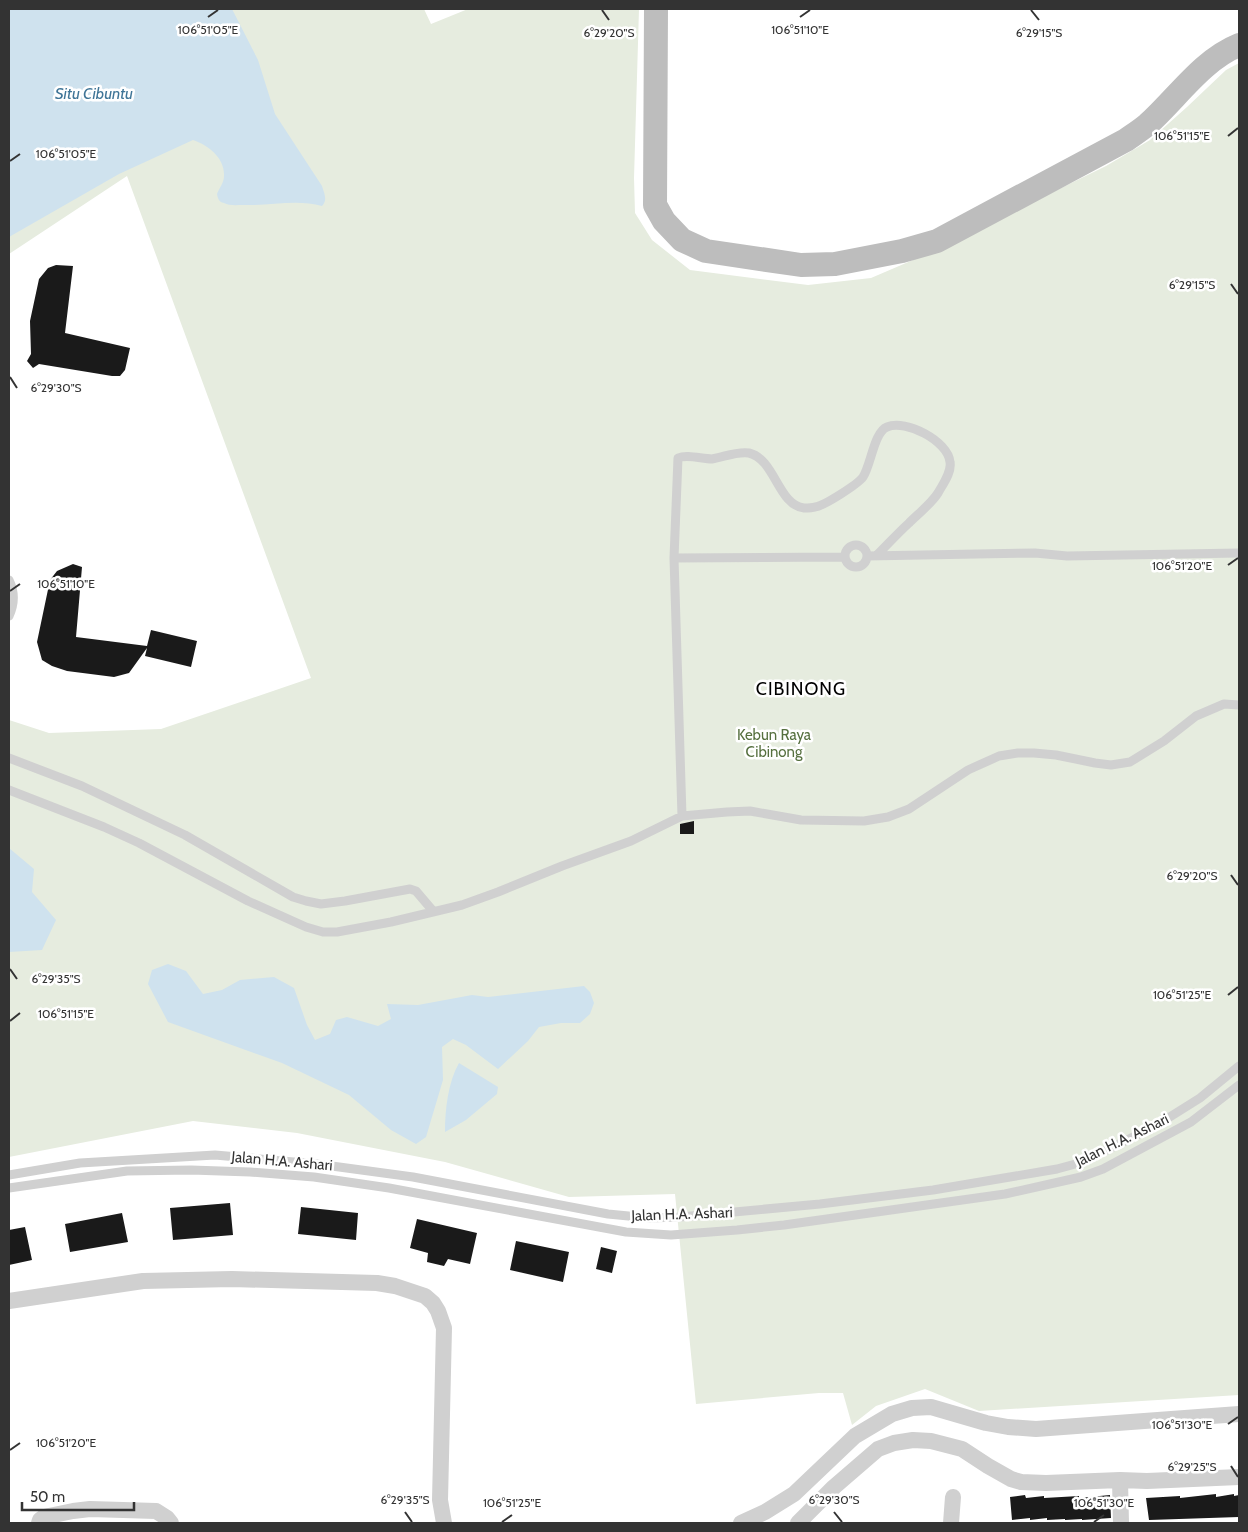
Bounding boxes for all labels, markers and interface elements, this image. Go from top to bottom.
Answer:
text: 106°51'05"E [178,22,239,37]
text: 106°51'10"E [771,22,829,37]
text: 6°29'20"S [584,25,634,40]
text: 6°29'15"S [1016,25,1062,40]
water label: Situ Cibuntu [55,84,133,103]
text: 106°51'15"E [1154,128,1210,143]
text: 106°51'05"E [36,146,97,161]
text: 6°29'15"S [1169,277,1215,292]
text: 6°29'30"S [30,380,82,395]
text: 106°51'20"E [1152,558,1212,573]
text: 106°51'10"E [37,576,95,591]
district label: CIBINONG [756,678,846,700]
park label: Kebun Raya Cibinong [737,726,812,761]
text: 6°29'20"S [1167,868,1217,883]
text: 6°29'35"S [31,971,81,986]
text: 106°51'25"E [1153,987,1211,1002]
text: 106°51'15"E [38,1006,94,1021]
street label: Jalan H.A. Ashari [1072,1110,1172,1171]
street label: Jalan H.A. Ashari [230,1148,333,1174]
street label: Jalan H.A. Ashari [630,1203,733,1225]
text: 106°51'30"E [1152,1417,1213,1432]
text: 106°51'20"E [36,1435,96,1450]
text: 6°29'25"S [1168,1459,1217,1474]
scale bar [22,1480,135,1512]
text: 50 m [30,1488,65,1506]
text: 6°29'35"S [380,1492,430,1507]
text: 6°29'30"S [808,1492,860,1507]
text: 106°51'25"E [483,1495,541,1510]
text: 106°51'30"E [1074,1495,1135,1510]

